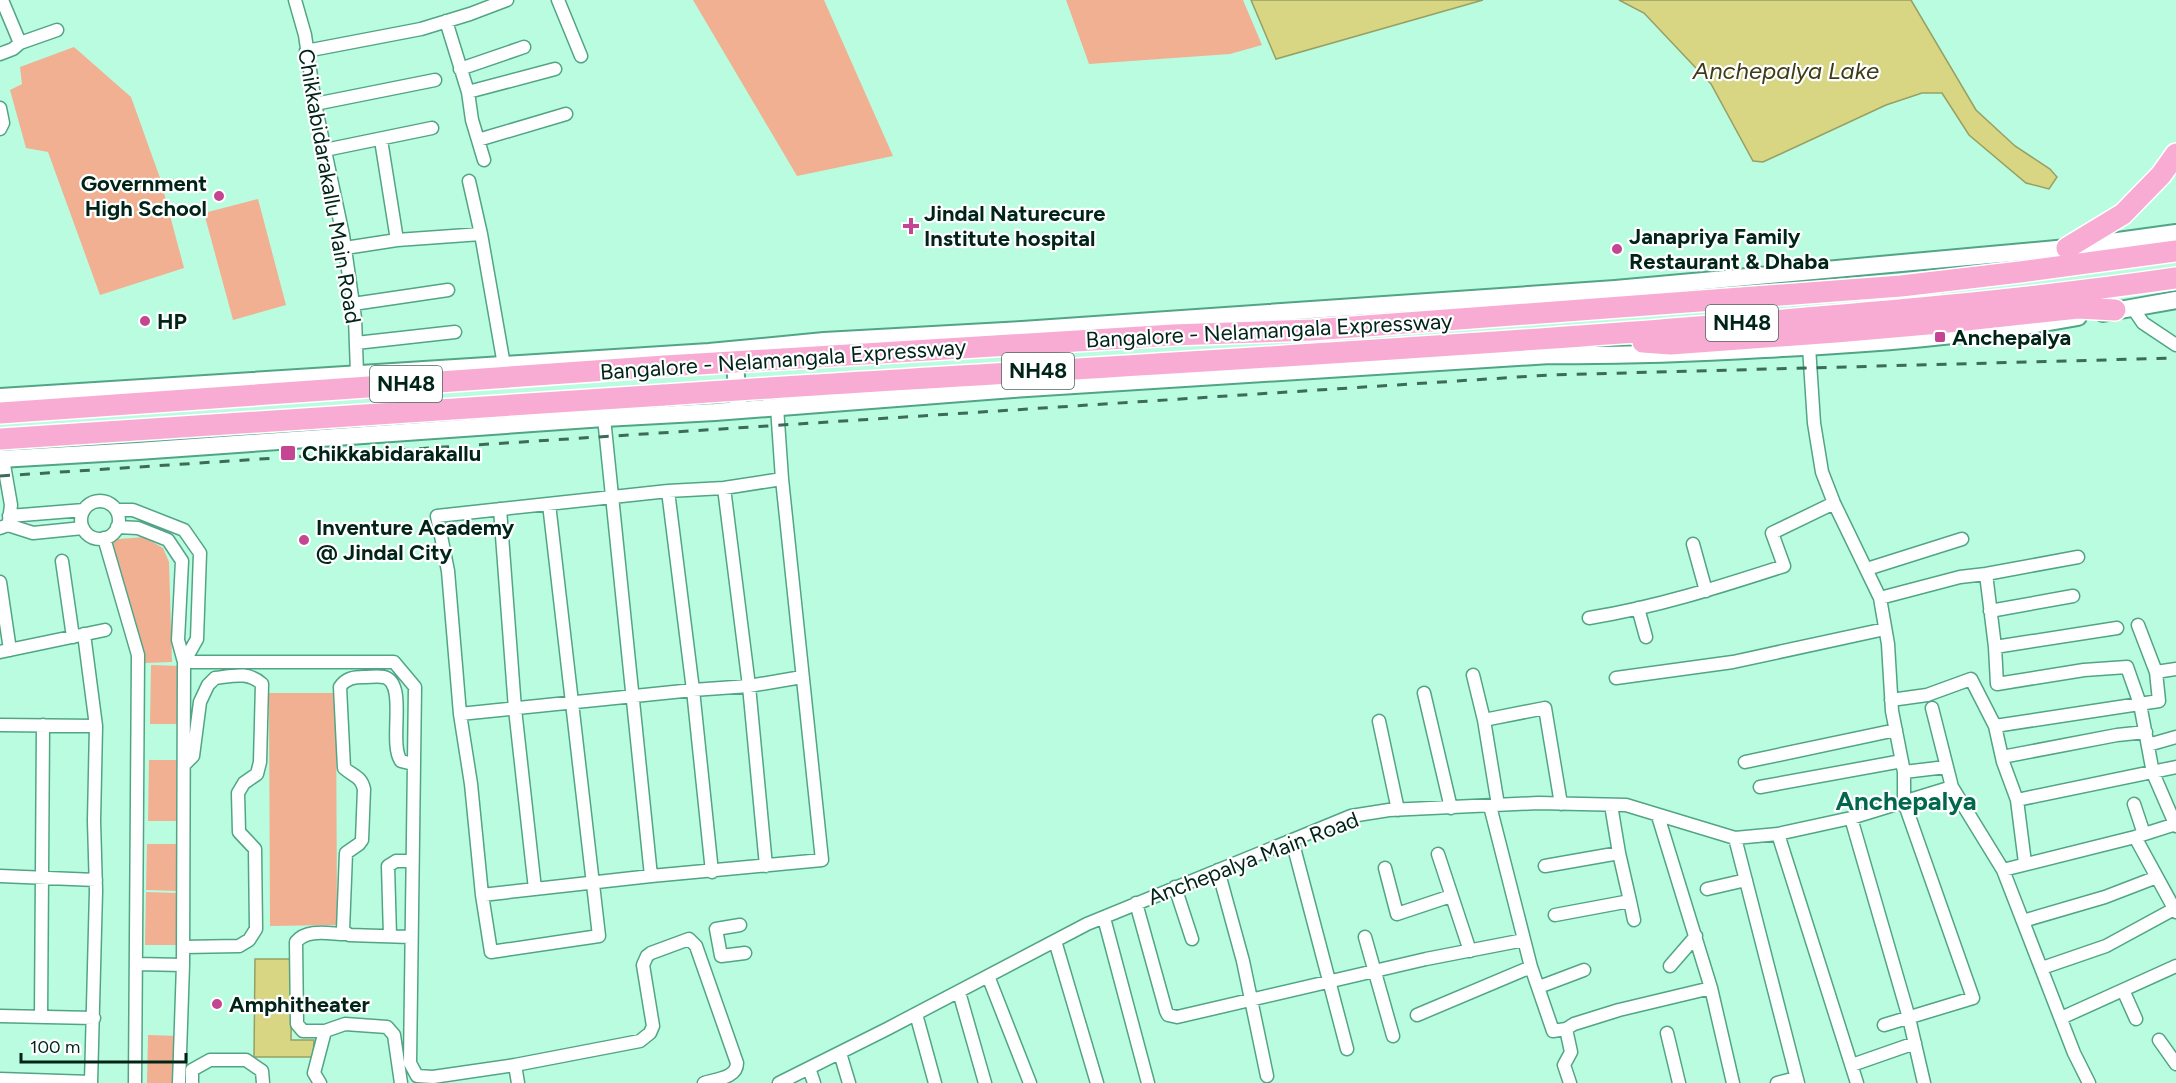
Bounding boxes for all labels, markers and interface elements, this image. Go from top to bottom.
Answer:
street label: Chikkabidarakallu Main Road [292,47,367,326]
water label: Anchepalya Lake [1692,56,1879,85]
place label: Government High School [81,170,207,222]
marker: Government High School [212,189,226,203]
place label: Jindal Naturecure Institute hospital [924,200,1106,252]
marker: Jindal Naturecure Institute hospital [902,217,920,235]
place label: Janapriya Family Restaurant & Dhaba [1629,223,1829,275]
marker: Janapriya Family Restaurant & Dhaba [1610,242,1624,256]
road number: NH48 [1706,305,1778,341]
street label: Bangalore - Nelamangala Expressway [1085,307,1453,354]
place label: HP [157,308,187,335]
marker: HP [138,314,152,328]
place label: Anchepalya [1952,324,2071,351]
marker: Anchepalya [1933,330,1947,344]
street label: Bangalore - Nelamangala Expressway [599,333,968,386]
road number: NH48 [1002,353,1074,389]
road number: NH48 [370,366,442,402]
place label: Chikkabidarakallu [302,440,481,467]
marker: Chikkabidarakallu [279,444,297,462]
place label: Inventure Academy @ Jindal City [316,514,515,566]
marker: Inventure Academy @ Jindal City [297,533,311,547]
district label: Anchepalya [1835,785,1977,817]
street label: Anchepalya Main Road [1144,806,1362,911]
place label: Amphitheater [229,991,371,1018]
marker: Amphitheater [210,997,224,1011]
scale bar [21,1026,186,1064]
text: 100 m [30,1036,80,1058]

